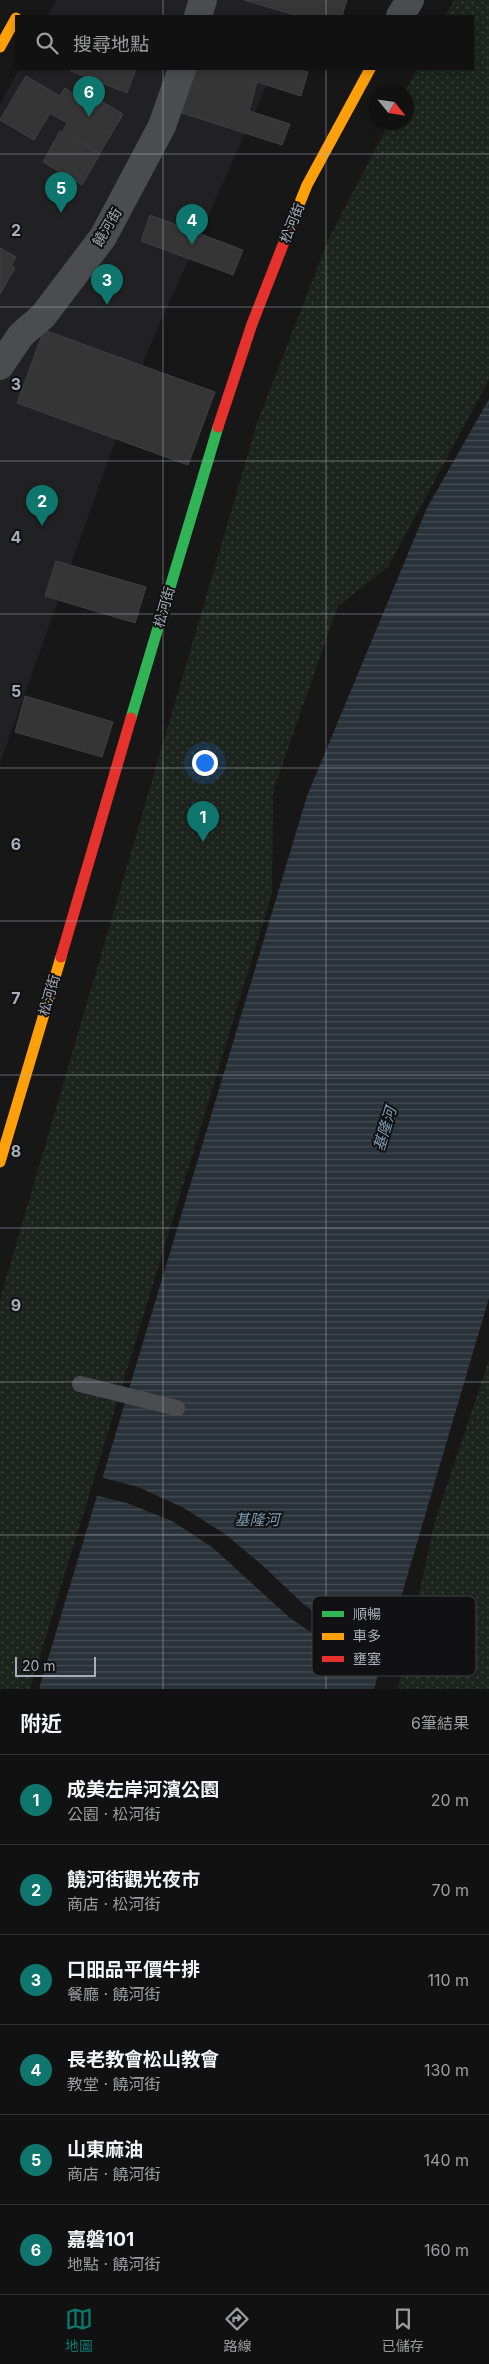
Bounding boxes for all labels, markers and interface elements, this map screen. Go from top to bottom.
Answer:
search box [15,15,474,70]
icon: search [33,29,61,57]
text: 搜尋地點 [73,33,149,56]
pin: 6 [73,76,105,117]
north arrow [369,85,414,130]
pin: 5 [45,172,77,213]
street label: 松河街 [276,200,307,245]
street label: 饒河街 [88,204,125,249]
pin: 4 [176,204,208,245]
text: 2 [11,220,21,240]
pin: 3 [91,264,123,305]
text: 3 [11,374,21,394]
pin: 2 [26,485,58,526]
text: 4 [11,527,22,547]
street label: 松河街 [150,584,177,629]
text: 5 [11,681,21,701]
your location [192,750,218,776]
pin: 1 [187,801,219,842]
text: 6 [11,834,21,854]
street label: 松河街 [35,972,62,1017]
text: 7 [11,988,21,1008]
water label: 基隆河 [369,1102,401,1153]
text: 8 [11,1141,21,1161]
text: 9 [11,1295,21,1315]
water label: 基隆河 [234,1510,282,1529]
legend [312,1596,476,1676]
text: 順暢 [353,1605,381,1622]
text: 車多 [353,1627,381,1644]
text: 壅塞 [353,1650,381,1667]
scale bar [15,1654,96,1677]
text: 20 m [22,1657,56,1674]
text: 附近 [20,1711,62,1736]
text: 6筆結果 [411,1713,469,1733]
text: 成美左岸河濱公園 [67,1778,219,1801]
text: 1 [33,1790,39,1810]
text: 20 m [431,1790,469,1810]
text: 公園 · 松河街 [67,1804,161,1824]
text: 饒河街觀光夜市 [67,1868,200,1891]
text: 2 [31,1880,41,1900]
text: 70 m [432,1880,469,1900]
text: 商店 · 松河街 [67,1894,161,1914]
text: 口昍品平價牛排 [67,1958,200,1981]
text: 3 [31,1970,41,1990]
text: 110 m [427,1970,469,1990]
text: 餐廳 · 饒河街 [67,1984,161,2004]
text: 長老教會松山教會 [67,2048,219,2071]
text: 4 [31,2060,41,2080]
text: 130 m [424,2060,469,2080]
text: 教堂 · 饒河街 [67,2074,161,2094]
text: 山東麻油 [67,2138,143,2161]
text: 5 [31,2150,41,2170]
text: 140 m [424,2150,469,2170]
text: 商店 · 饒河街 [67,2164,161,2184]
text: 嘉磐101 [67,2228,134,2251]
text: 6 [31,2240,41,2260]
text: 160 m [424,2240,469,2260]
text: 地點 · 饒河街 [67,2254,161,2274]
tab: 地圖 [65,2305,93,2355]
tab: 路線 [223,2305,251,2355]
tab: 已儲存 [382,2305,424,2355]

